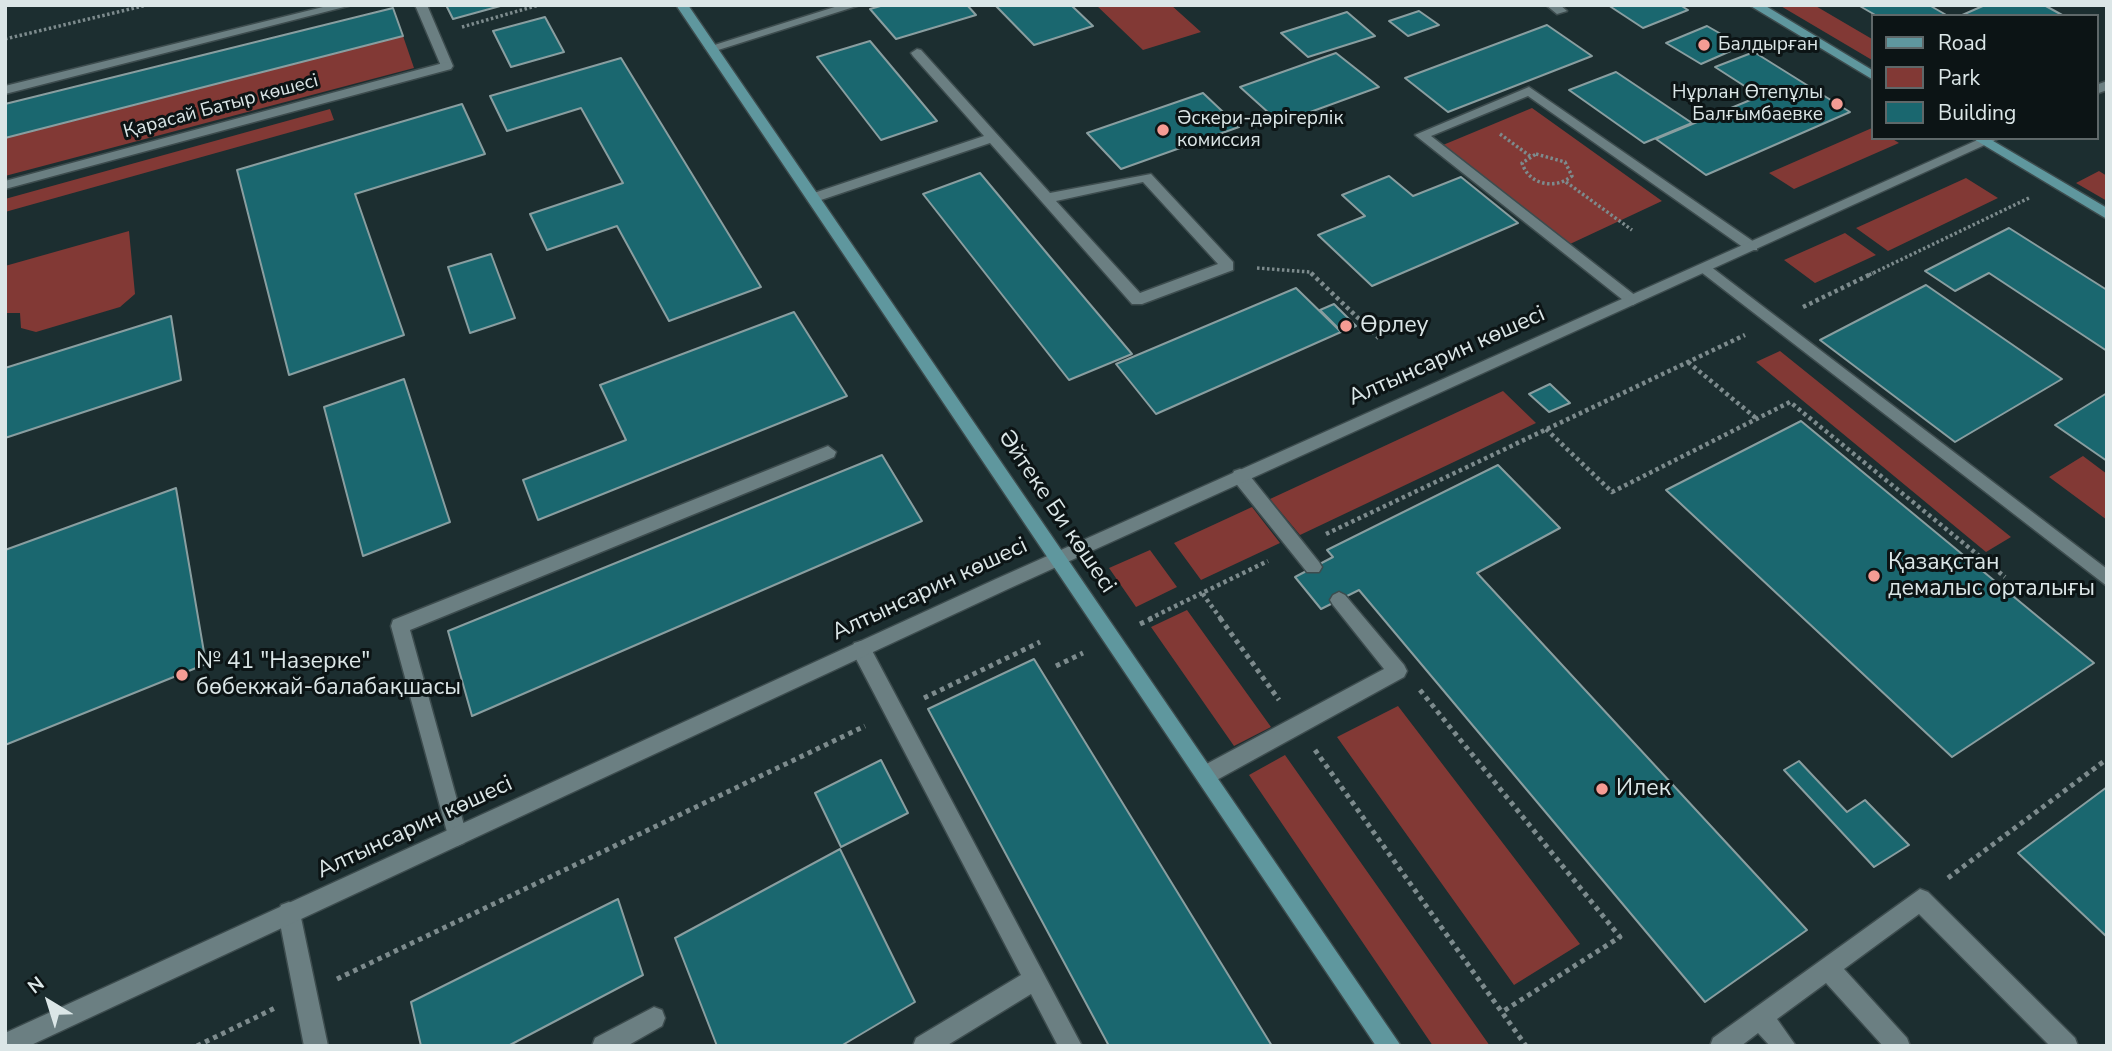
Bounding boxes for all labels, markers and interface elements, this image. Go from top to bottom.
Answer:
legend [1870,14,2098,140]
text: Road [1938,29,1987,57]
place label: Балдырған [1718,34,1818,56]
marker: Балдырған [1696,37,1712,53]
text: Park [1938,64,1980,92]
street label: Қарасай Батыр көшесі [121,70,321,144]
place label: Нұрлан Өтепұлы Балғымбаевке [1672,82,1823,126]
marker: Нұрлан Өтепұлы Балғымбаевке [1829,96,1845,112]
text: Building [1938,99,2016,127]
place label: Әскери-дәрігерлік комиссия [1177,108,1343,152]
marker: Әскери-дәрігерлік комиссия [1155,122,1171,138]
street label: Алтынсарин көшесі [1344,301,1550,413]
place label: Өрлеу [1360,312,1429,340]
marker: Өрлеу [1338,318,1354,334]
street label: Әйтеке Би көшесі [991,425,1121,599]
street label: Алтынсарин көшесі [828,533,1032,647]
place label: Қазақстан демалыс орталығы [1888,549,2095,603]
marker: Қазақстан демалыс орталығы [1866,568,1882,584]
place label: № 41 "Назерке" бөбекжай-балабақшасы [196,648,461,702]
marker: № 41 "Назерке" бөбекжай-балабақшасы [174,667,190,683]
street label: Алтынсарин көшесі [313,771,517,885]
place label: Илек [1616,775,1671,803]
marker: Илек [1594,781,1610,797]
north arrow [14,967,84,1037]
text: N [22,971,50,1000]

